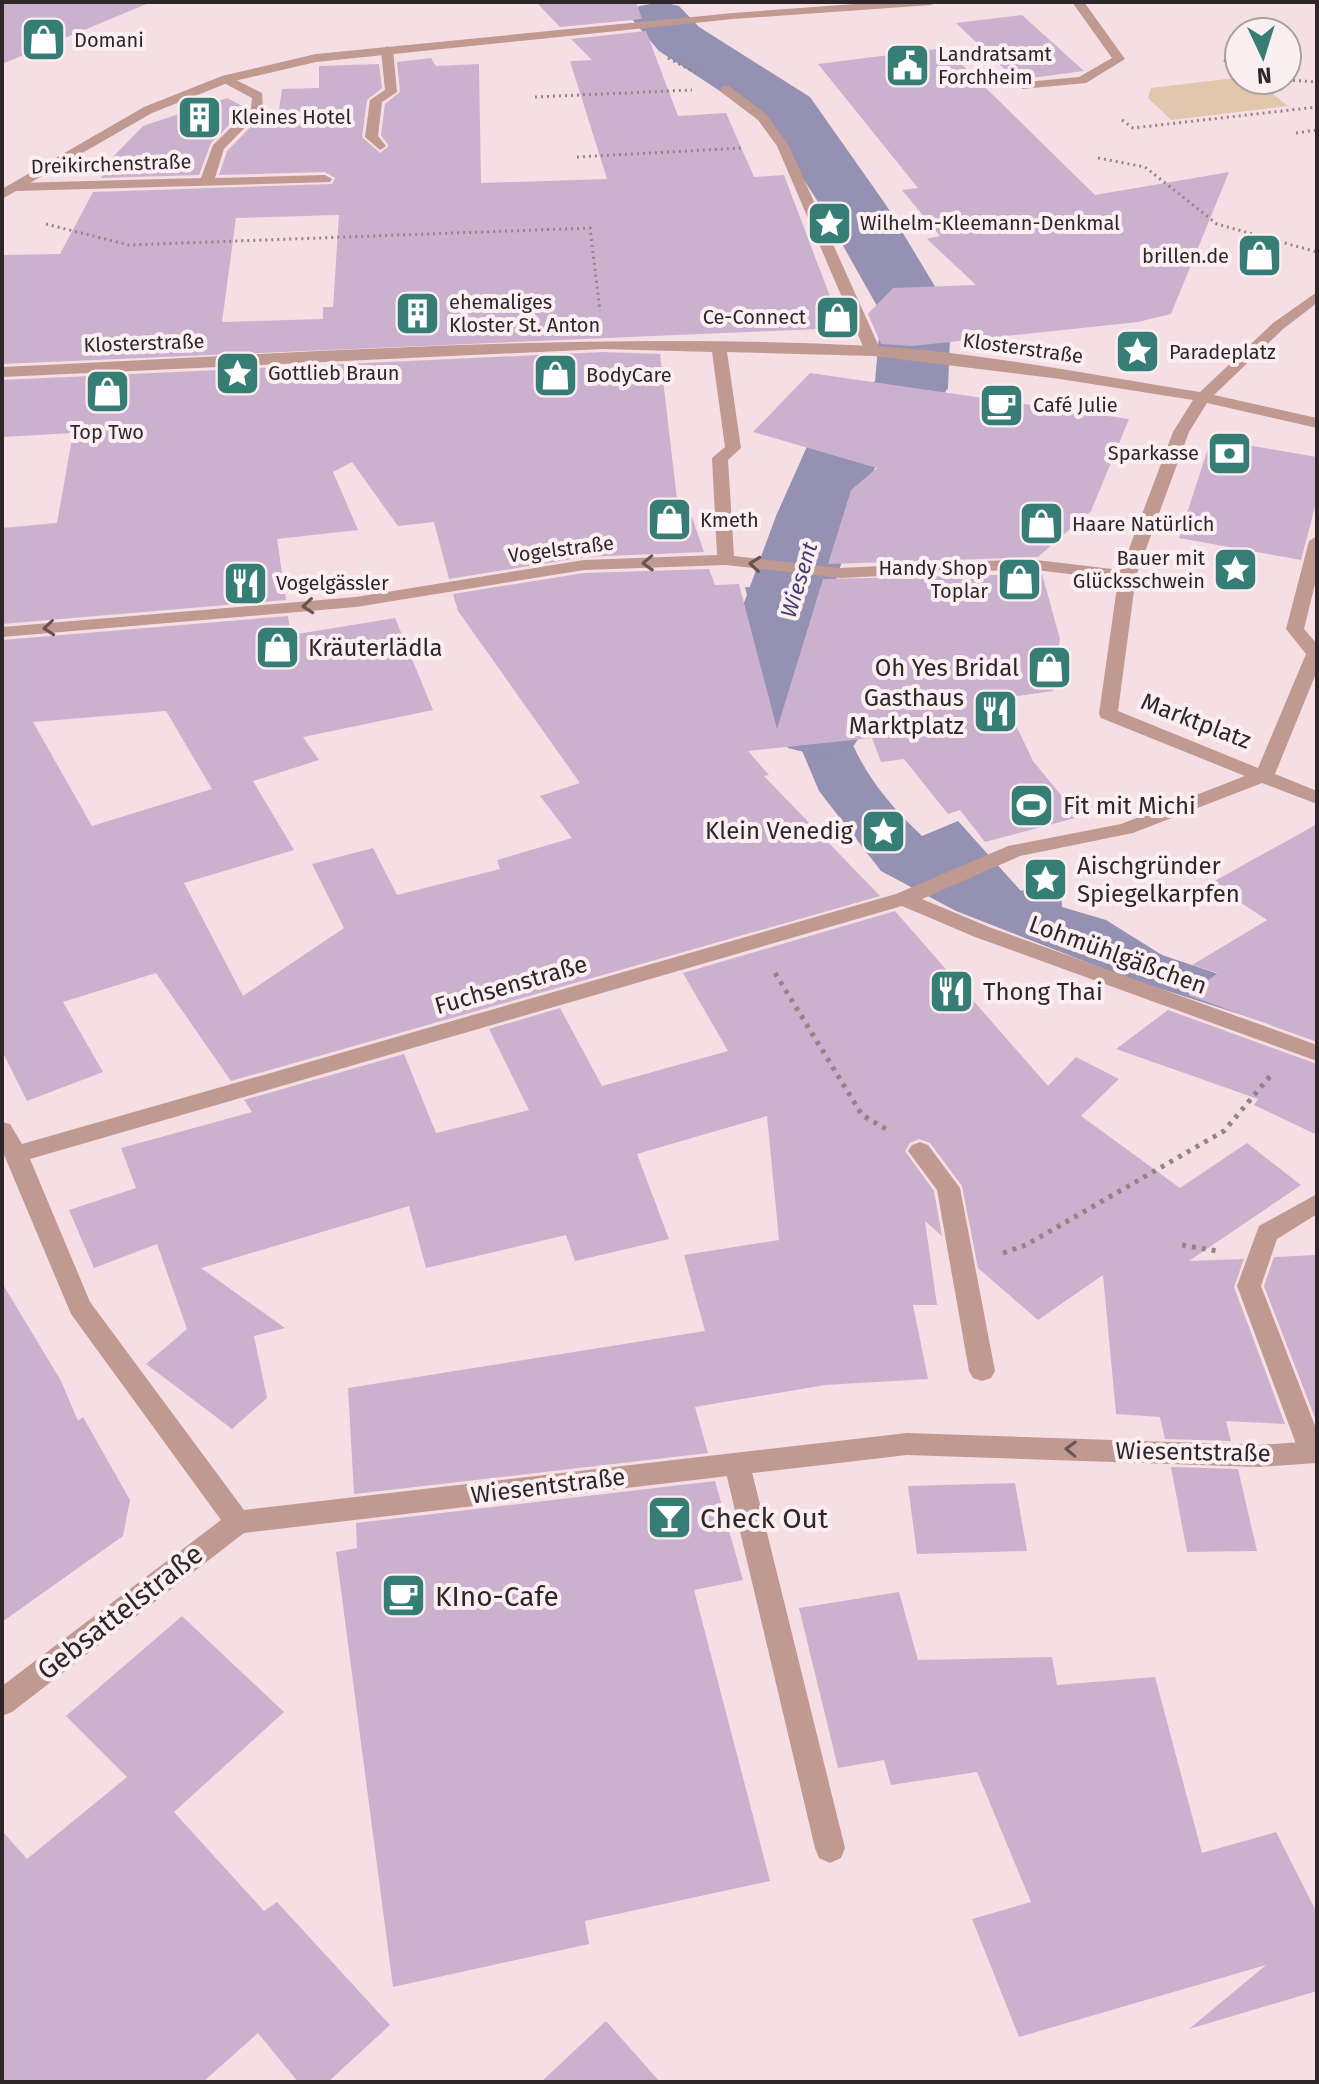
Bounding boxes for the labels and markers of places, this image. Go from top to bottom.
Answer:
shop icon: Domani [19,16,67,64]
place label: Domani [74,28,144,52]
public building icon: Landratsamt Forchheim [883,42,931,90]
place label: Landratsamt Forchheim [938,42,1053,89]
building icon: Kleines Hotel [176,93,224,141]
place label: Kleines Hotel [231,105,351,129]
place icon: Wilhelm-Kleemann-Denkmal [805,199,853,247]
place label: Wilhelm-Kleemann-Denkmal [860,211,1120,235]
shop icon: brillen.de [1236,232,1284,280]
place label: brillen.de [1142,244,1229,268]
building icon: ehemaliges Kloster St. Anton [394,290,442,338]
place label: ehemaliges Kloster St. Anton [449,290,600,337]
shop icon: Ce-Connect [813,293,861,341]
place label: Ce-Connect [703,305,807,329]
place icon: Paradeplatz [1114,328,1162,376]
place label: Paradeplatz [1169,340,1276,364]
place icon: Gottlieb Braun [213,349,261,397]
shop icon: BodyCare [531,351,579,399]
place label: Gottlieb Braun [268,361,400,385]
place label: BodyCare [586,363,672,387]
shop icon: Top Two [83,368,131,416]
cafe icon: Café Julie [978,381,1026,429]
place label: Café Julie [1033,393,1118,417]
place label: Top Two [70,420,144,444]
bank icon: Sparkasse [1206,429,1254,477]
place label: Sparkasse [1108,441,1199,465]
shop icon: Kmeth [645,496,693,544]
shop icon: Haare Natürlich [1017,500,1065,548]
place label: Kmeth [700,508,759,532]
place label: Haare Natürlich [1072,512,1214,536]
place label: Bauer mit Glücksschwein [1073,546,1206,593]
place icon: Bauer mit Glücksschwein [1212,546,1260,594]
shop icon: Handy Shop Toplar [995,555,1043,603]
place label: Handy Shop Toplar [879,556,988,603]
restaurant icon: Vogelgässler [221,559,269,607]
place label: Vogelgässler [276,571,389,595]
shop icon: Kräuterlädla [253,624,301,672]
place label: Kräuterlädla [308,634,443,662]
shop icon: Oh Yes Bridal [1026,644,1074,692]
place label: Oh Yes Bridal [875,654,1019,682]
place label: Gasthaus Marktplatz [849,684,964,740]
restaurant icon: Gasthaus Marktplatz [971,688,1019,736]
sports icon: Fit mit Michi [1008,782,1056,830]
place label: Fit mit Michi [1063,792,1196,820]
place icon: Klein Venedig [860,807,908,855]
place label: Klein Venedig [705,817,854,845]
place label: Aischgründer Spiegelkarpfen [1077,852,1240,908]
place icon: Aischgründer Spiegelkarpfen [1022,856,1070,904]
restaurant icon: Thong Thai [928,968,976,1016]
place label: Thong Thai [983,978,1103,1006]
bar icon: Check Out [645,1494,693,1542]
place label: Check Out [700,1502,829,1535]
cafe icon: KIno-Cafe [380,1572,428,1620]
place label: KIno-Cafe [435,1580,559,1613]

